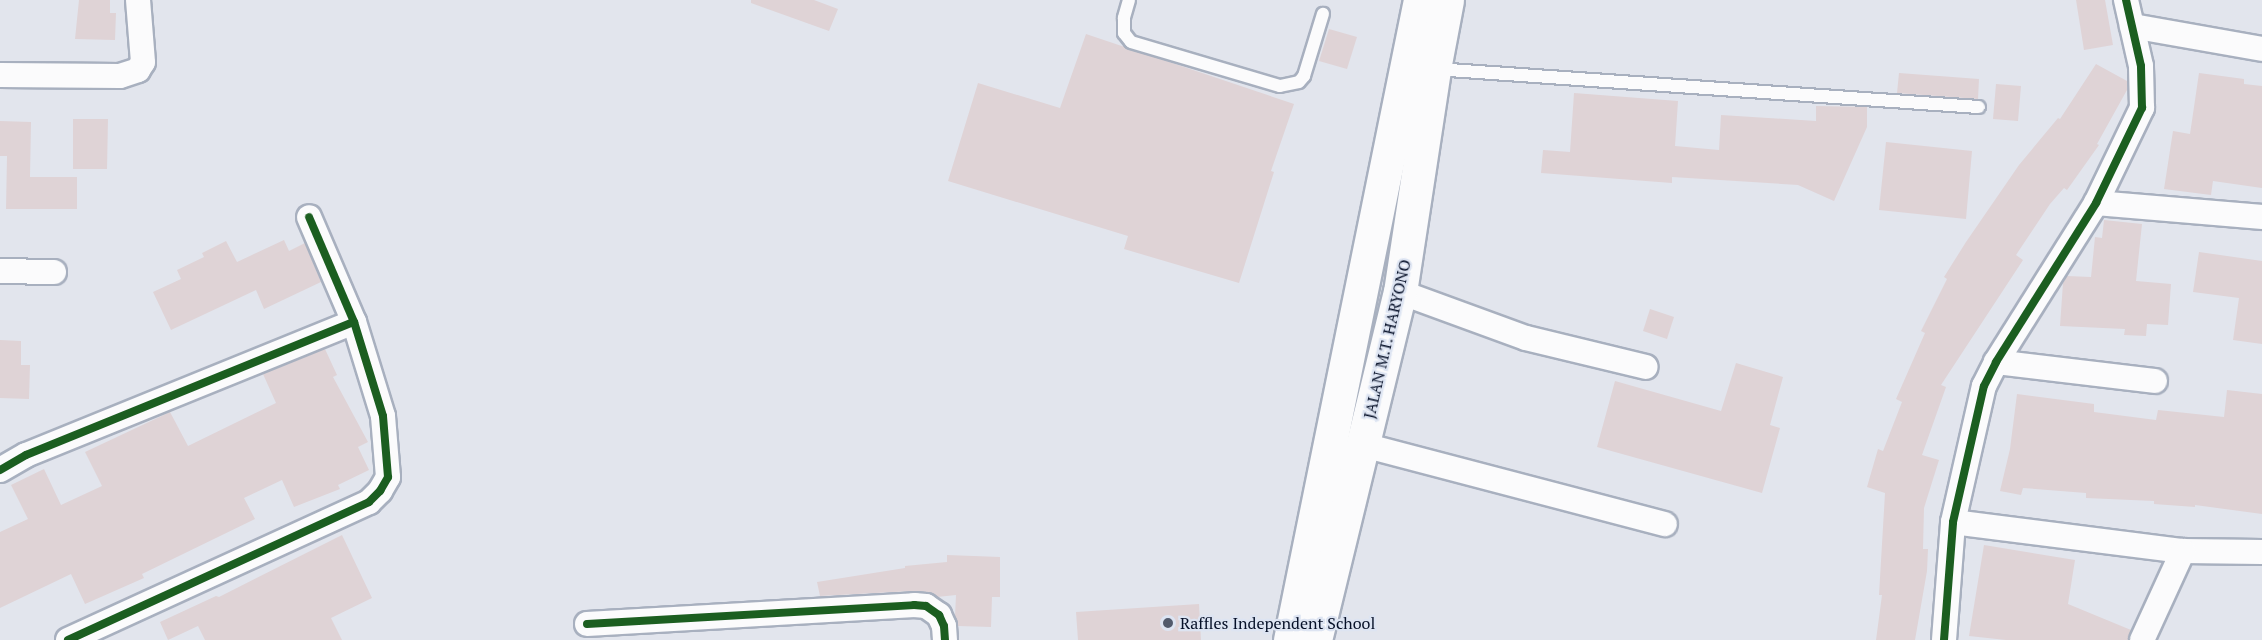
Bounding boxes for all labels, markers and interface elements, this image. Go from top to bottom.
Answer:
street label: JALAN M.T. HARYONO [1359,257,1415,421]
place label: Raffles Independent School [1180,613,1375,633]
marker: Raffles Independent School [1161,616,1175,630]

